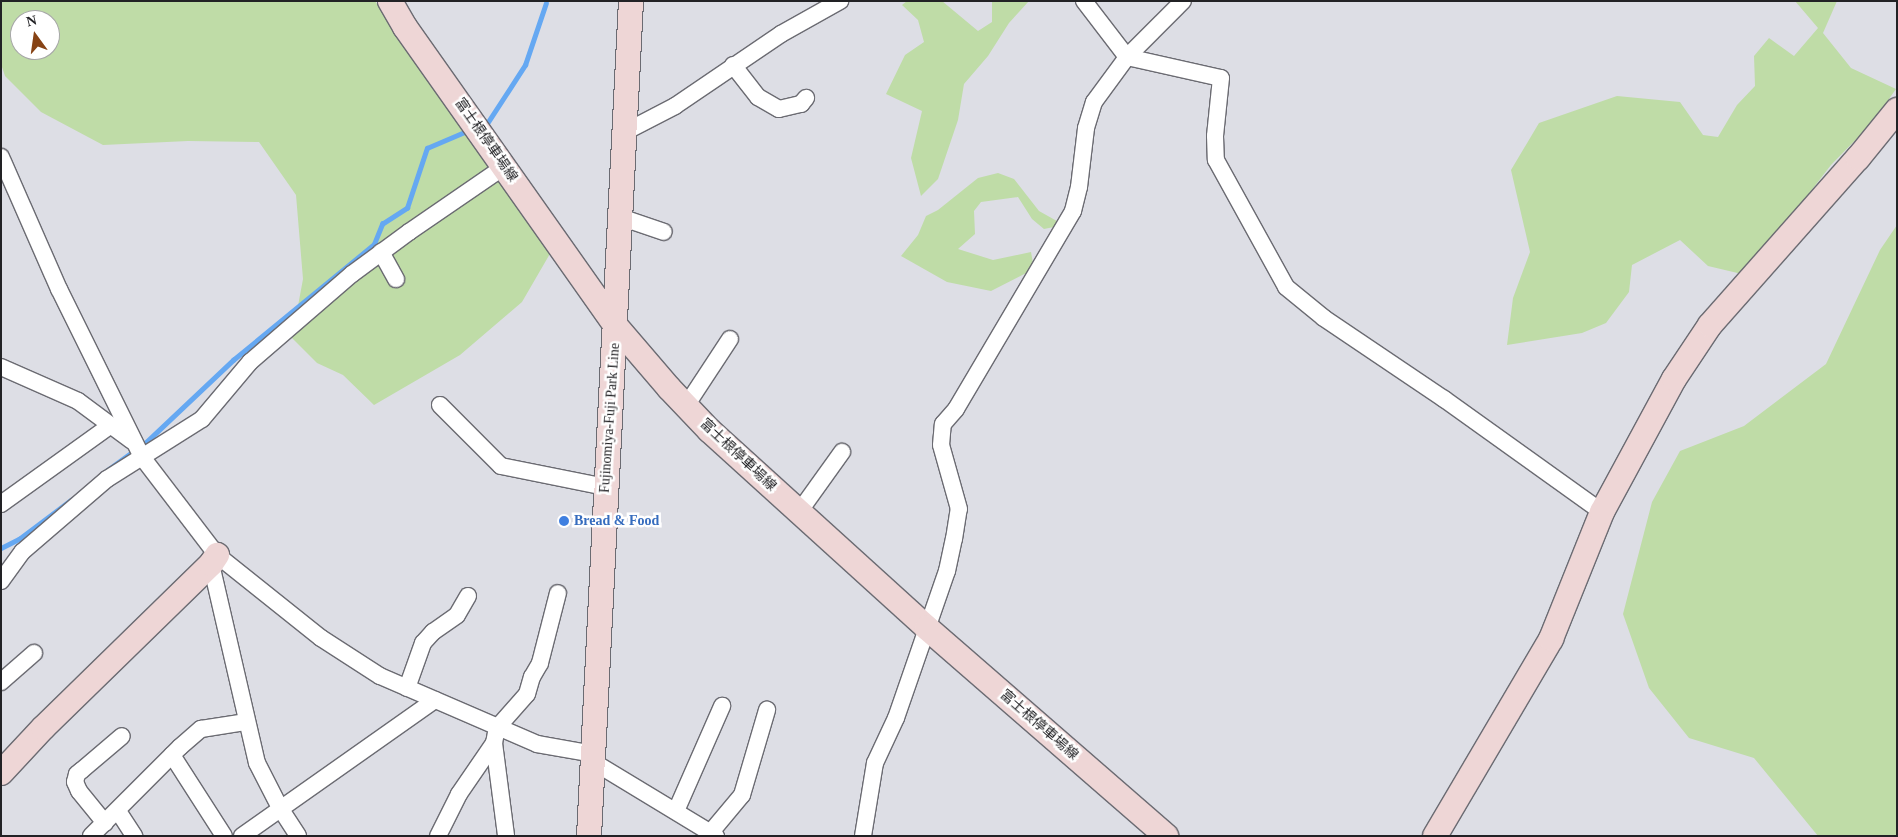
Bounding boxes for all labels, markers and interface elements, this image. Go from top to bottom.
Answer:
north arrow [10,10,60,60]
text: N [25,12,38,29]
street label: 富士根停車場線 [451,95,521,185]
street label: Fujinomiya-Fuji Park Line [596,343,624,493]
street label: 富士根停車場線 [696,415,780,495]
place label: Bread & Food [574,513,659,529]
marker: Bread & Food [558,515,570,527]
street label: 富士根停車場線 [997,687,1081,763]

